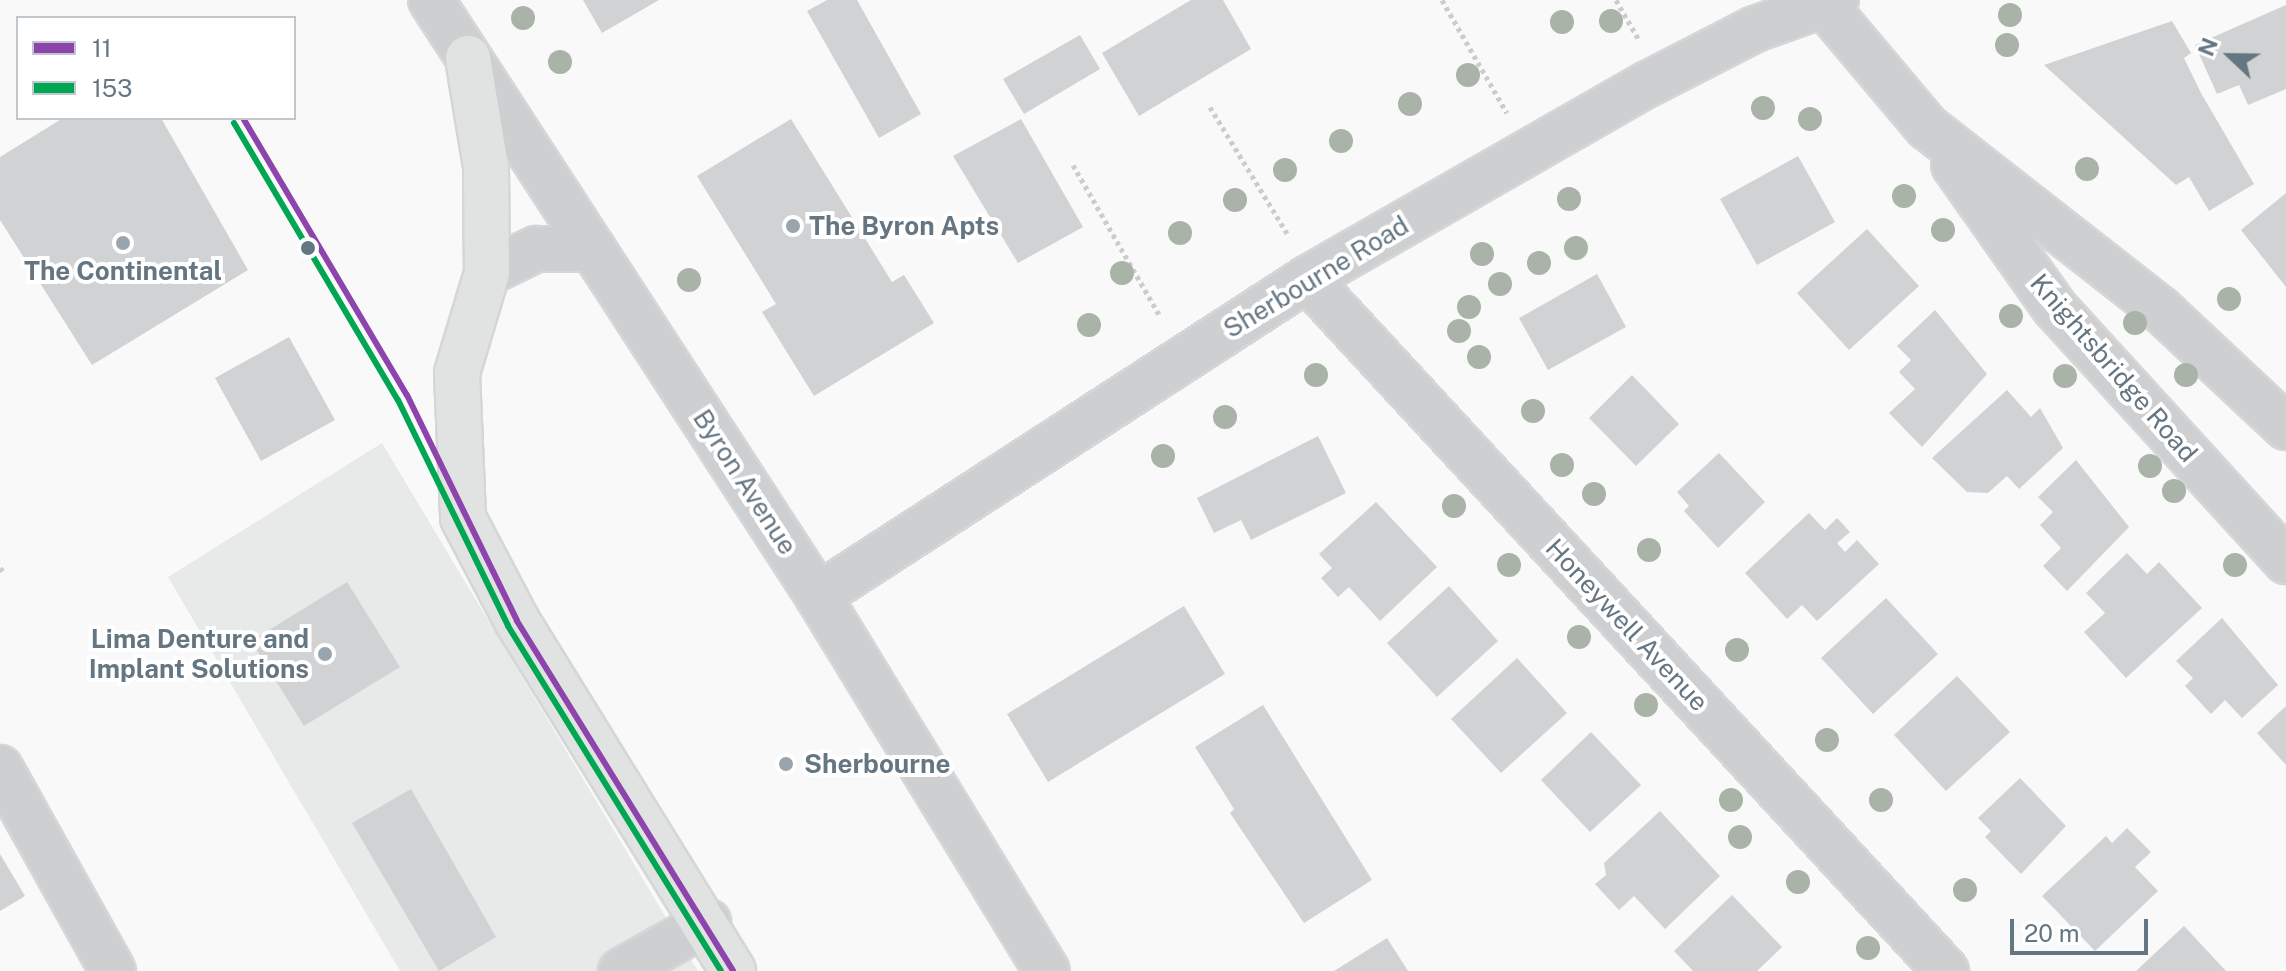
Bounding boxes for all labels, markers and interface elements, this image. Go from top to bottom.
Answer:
legend [16,16,296,120]
north arrow [2190,16,2270,96]
text: 11 [92,34,112,62]
text: N [2192,34,2223,60]
text: 153 [92,74,132,102]
street label: Sherbourne Road [1218,209,1414,345]
place label: The Byron Apts [809,210,999,242]
marker: The Byron Apts [784,217,802,235]
marker: The Continental [114,234,132,252]
unlabelled marker [300,240,316,256]
place label: The Continental [24,255,222,287]
street label: Knightsbridge Road [2024,268,2204,468]
street label: Byron Avenue [687,404,803,560]
street label: Honeywell Avenue [1539,532,1715,718]
place label: Lima Denture and Implant Solutions [89,623,309,684]
marker: Lima Denture and Implant Solutions [316,645,334,663]
place label: Sherbourne [804,748,950,780]
marker: Sherbourne [775,753,797,775]
scale bar [2014,903,2152,953]
text: 20 m [2024,919,2080,947]

